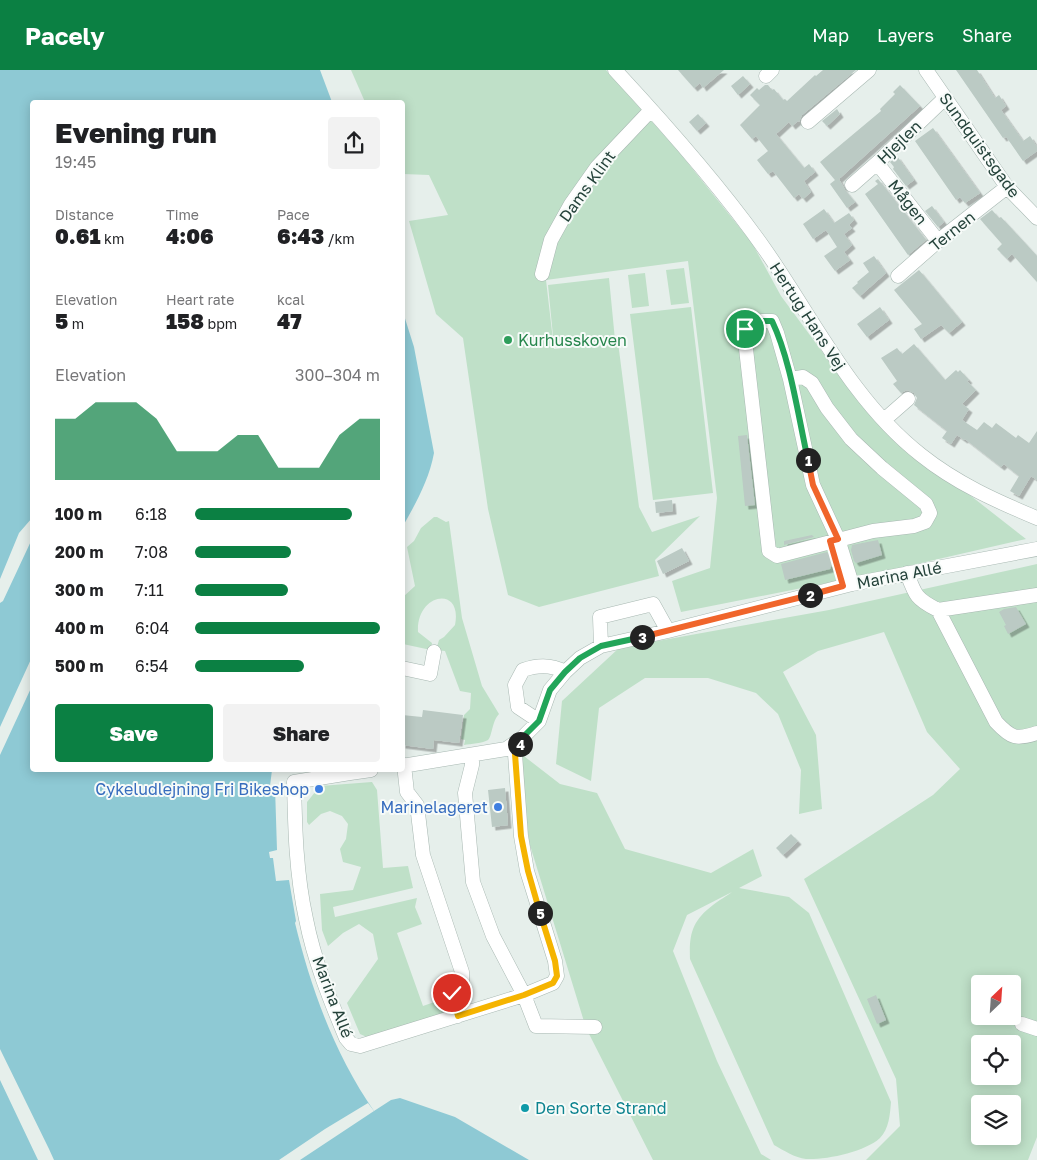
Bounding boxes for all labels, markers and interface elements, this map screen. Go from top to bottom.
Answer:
text: Pacely [25,21,105,50]
text: Map [812,24,849,46]
text: Layers [877,24,934,46]
text: Share [962,24,1012,46]
street label: Sundquistsgade [935,89,1025,201]
text: Evening run [55,116,217,149]
street label: Hjejlen [873,116,925,168]
button: share [328,117,380,169]
street label: Dams Klint [554,146,620,226]
text: 19:45 [55,152,96,172]
street label: Mågen [884,175,932,229]
text: Distance [55,206,114,223]
text: Time [166,206,199,223]
text: Pace [277,206,310,223]
street label: Ternen [925,207,979,255]
text: 0.61 [55,223,101,249]
text: 4:06 [166,223,214,249]
text: 6:43 [277,223,324,249]
text: km [101,230,124,247]
text: /km [324,230,355,247]
street label: Hertug Hans Vej [766,258,850,374]
text: Elevation [55,291,117,308]
text: Heart rate [166,291,234,308]
text: kcal [277,291,305,308]
text: 5 [55,308,68,334]
text: 158 [166,308,204,334]
text: 47 [277,308,302,334]
pin [724,308,766,350]
text: m [68,315,84,332]
text: bpm [204,315,237,332]
icon: arrive [731,315,759,343]
place label: Kurhusskoven [518,330,627,350]
marker: Kurhusskoven [502,334,514,346]
text: Elevation [55,365,126,385]
text: 300–304 m [295,365,380,385]
pin: 1 [796,448,820,472]
text: 1 [805,452,812,469]
text: 100 m [55,504,102,524]
text: 6:18 [135,504,167,524]
text: 200 m [55,542,104,562]
text: 7:08 [135,542,168,562]
street label: Marina Allé [855,557,943,593]
text: 300 m [55,580,104,600]
text: 7:11 [135,580,164,600]
pin: 2 [798,582,822,608]
text: 2 [806,587,815,604]
text: 400 m [55,618,104,638]
text: 6:04 [135,618,169,638]
pin: 3 [630,624,654,650]
text: 3 [638,629,647,646]
text: 500 m [55,656,104,676]
text: 6:54 [135,656,169,676]
button: Save [55,704,213,762]
button: Share [223,704,380,762]
pin: 4 [508,732,532,756]
text: 4 [516,736,525,753]
place label: Cykeludlejning Fri Bikeshop [95,779,309,799]
marker: Cykeludlejning Fri Bikeshop [313,783,325,795]
place label: Marinelageret [381,797,488,817]
marker: Marinelageret [492,801,504,813]
pin: 5 [528,900,552,926]
text: 5 [536,905,545,922]
street label: Marina Allé [308,953,358,1041]
pin [431,972,473,1014]
north arrow [971,975,1021,1025]
map controls [971,975,1021,1145]
icon: check [438,979,466,1007]
button: locate [971,1035,1021,1085]
button: layers [971,1095,1021,1145]
place label: Den Sorte Strand [535,1098,667,1118]
marker: Den Sorte Strand [519,1102,531,1114]

